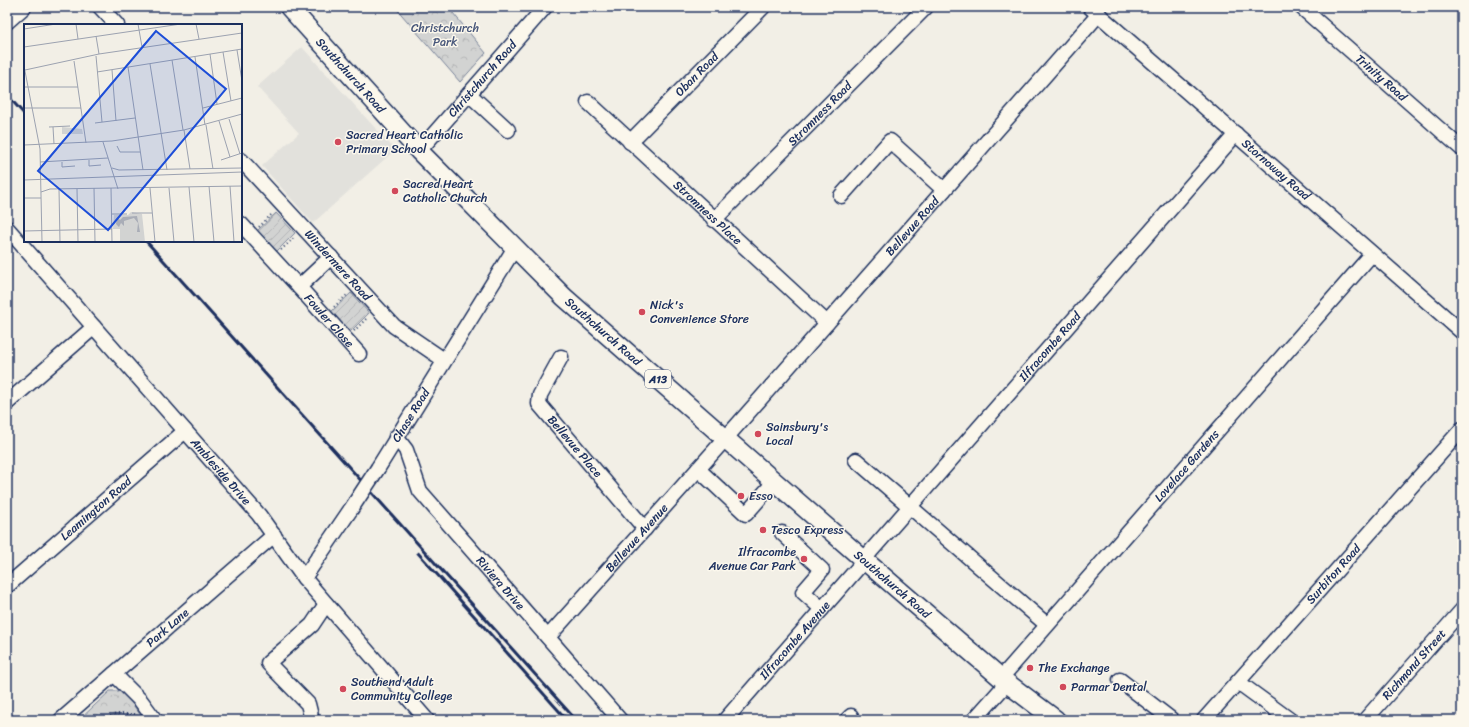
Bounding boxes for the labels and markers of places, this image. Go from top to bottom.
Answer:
place label: Sacred Heart Catholic Primary School [346,124,463,160]
marker: Sacred Heart Catholic Primary School [333,137,343,147]
place label: Sacred Heart Catholic Church [403,173,487,209]
marker: Sacred Heart Catholic Church [390,186,400,196]
place label: Nick's Convenience Store [650,294,749,330]
marker: Nick's Convenience Store [637,307,647,317]
place label: Sainsbury's Local [766,416,828,452]
marker: Sainsbury's Local [753,429,763,439]
place label: Esso [749,485,773,507]
marker: Esso [736,491,746,501]
place label: Tesco Express [771,519,844,541]
marker: Tesco Express [758,525,768,535]
place label: Ilfracombe Avenue Car Park [708,541,797,577]
marker: Ilfracombe Avenue Car Park [799,554,809,564]
place label: The Exchange [1038,657,1110,679]
marker: The Exchange [1025,663,1035,673]
place label: Southend Adult Community College [351,671,453,707]
place label: Parmar Dental [1071,676,1147,698]
marker: Parmar Dental [1058,682,1068,692]
marker: Southend Adult Community College [338,684,348,694]

